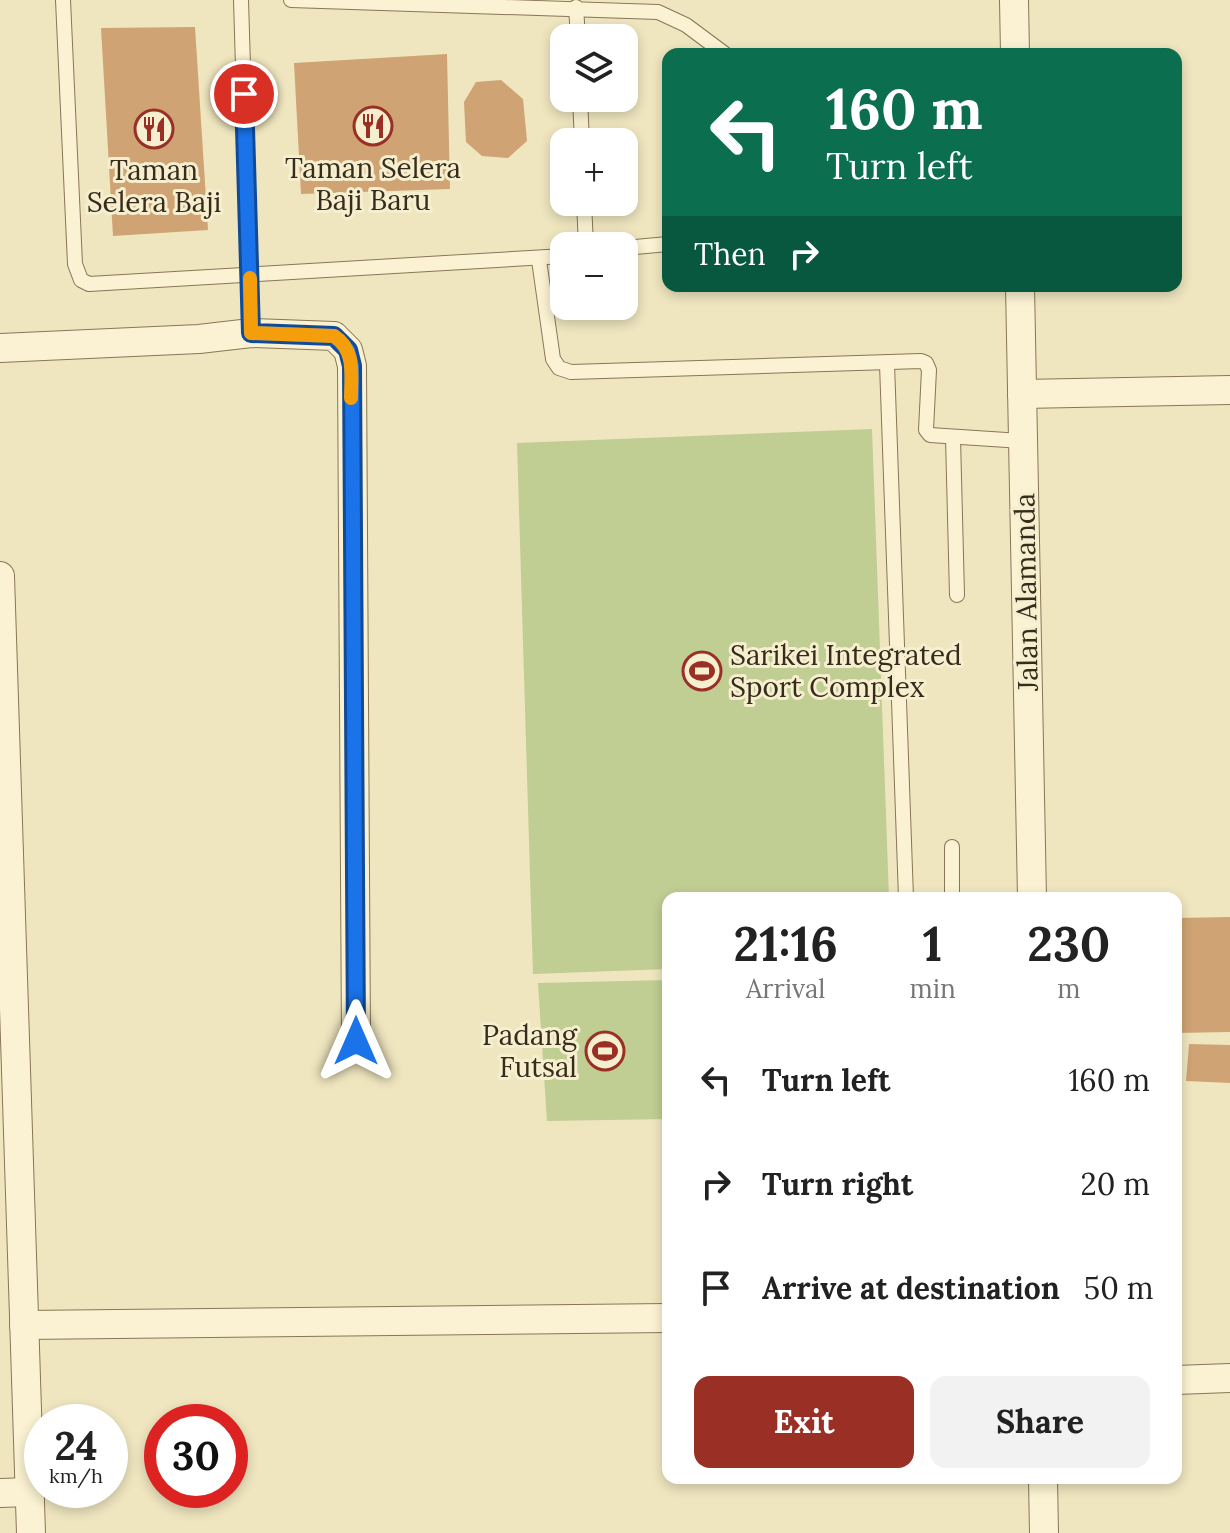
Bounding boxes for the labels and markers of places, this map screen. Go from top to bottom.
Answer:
pin [210,60,278,128]
restaurant icon: Taman Selera Baji Baru [352,105,394,147]
restaurant icon: Taman Selera Baji [133,108,175,150]
place label: Taman Selera Baji Baru [285,150,461,218]
place label: Taman Selera Baji [87,152,221,220]
place label: Sarikei Integrated Sport Complex [730,637,962,705]
sports icon: Sarikei Integrated Sport Complex [681,650,723,692]
place label: Padang Futsal [482,1017,578,1085]
sports icon: Padang Futsal [584,1030,626,1072]

